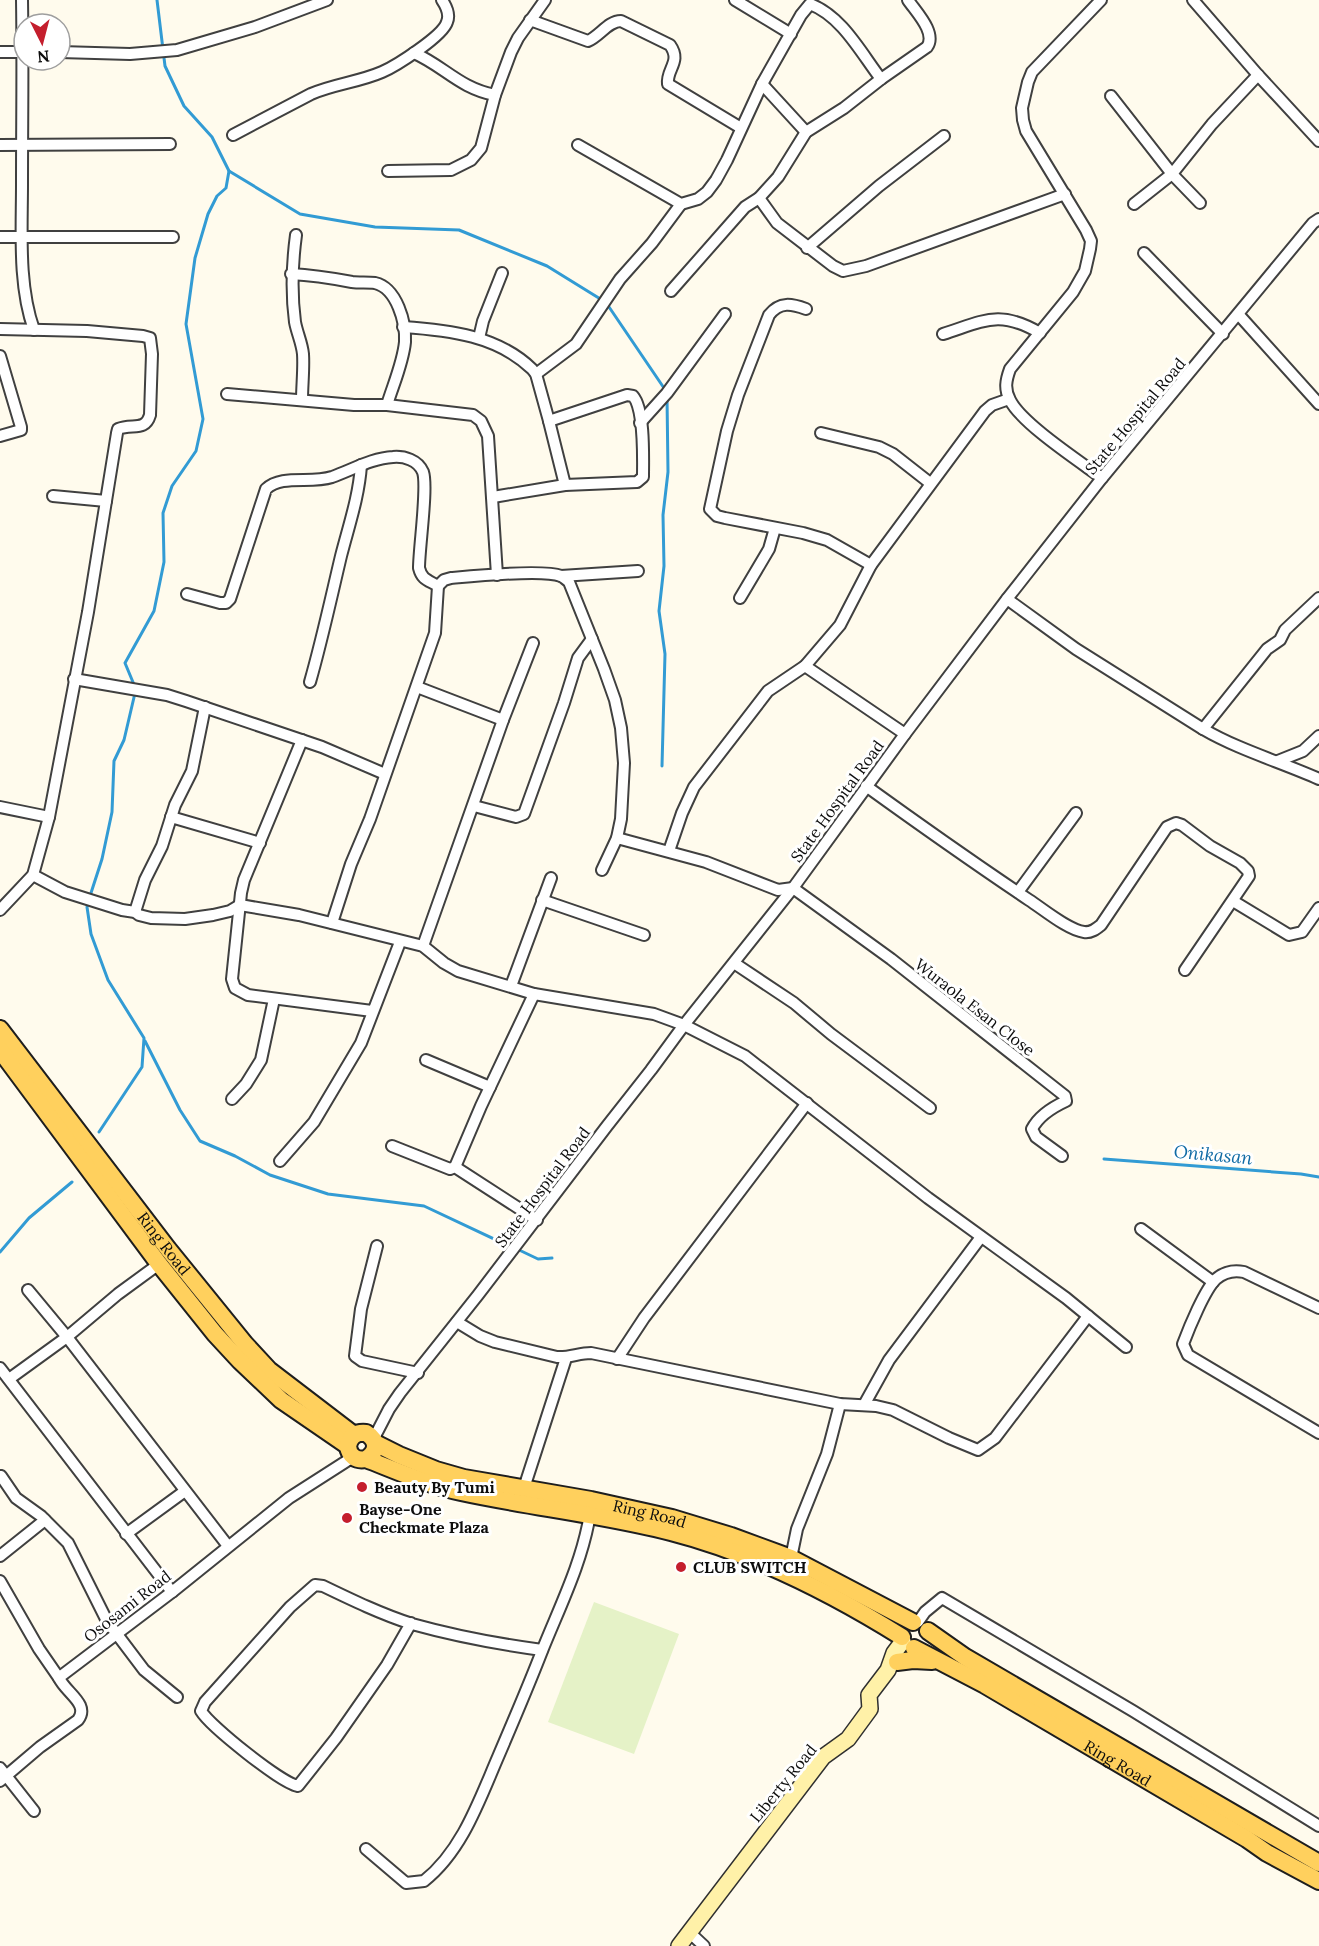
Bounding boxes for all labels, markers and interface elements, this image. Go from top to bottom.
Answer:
north arrow [12,12,72,72]
text: N [36,46,51,68]
street label: State Hospital Road [1080,353,1190,478]
street label: State Hospital Road [786,736,888,866]
street label: Wuraola Esan Close [911,954,1039,1060]
street label: State Hospital Road [490,1122,594,1251]
water label: Onikasan [1173,1140,1253,1169]
street label: Ring Road [133,1208,195,1279]
place label: Beauty By Tumi [374,1477,495,1497]
marker: Beauty By Tumi [355,1480,369,1494]
street label: Ring Road [611,1495,689,1532]
place label: Bayse-One Checkmate Plaza [359,1499,490,1537]
marker: Bayse-One Checkmate Plaza [340,1511,354,1525]
place label: CLUB SWITCH [693,1557,807,1577]
marker: CLUB SWITCH [674,1560,688,1574]
street label: Ososami Road [79,1565,175,1646]
street label: Ring Road [1081,1736,1155,1791]
street label: Liberty Road [745,1740,821,1826]

